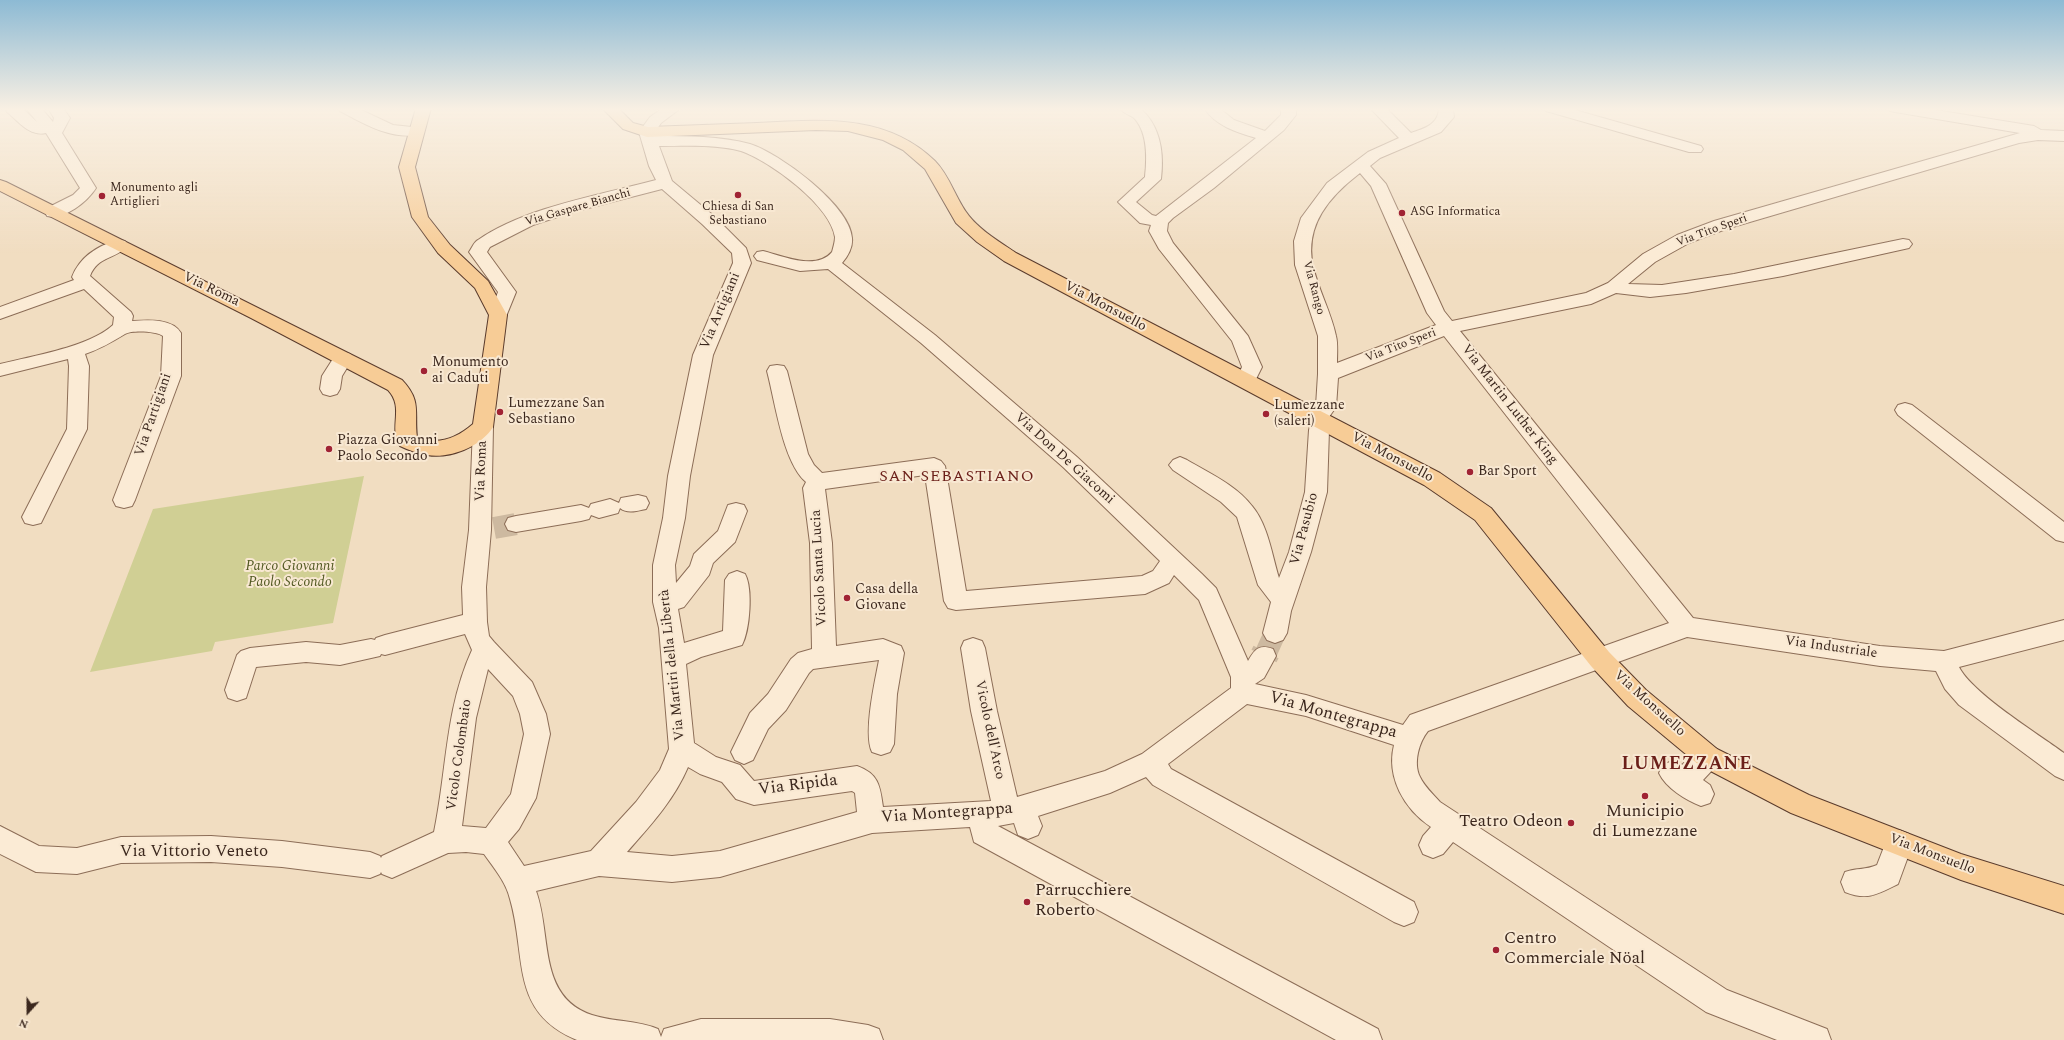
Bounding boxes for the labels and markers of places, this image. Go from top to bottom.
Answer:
place label: Monumento agli Artiglieri [110,182,198,210]
marker: Chiesa di San Sebastiano [733,190,743,200]
marker: Monumento agli Artiglieri [97,191,107,201]
place label: Chiesa di San Sebastiano [702,201,774,229]
place label: ASG Informatica [1410,206,1500,220]
marker: ASG Informatica [1397,208,1407,218]
place label: Monumento ai Caduti [432,355,508,388]
marker: Monumento ai Caduti [419,366,429,376]
place label: Lumezzane San Sebastiano [508,396,605,428]
place label: Lumezzane (saleri) [1274,398,1345,430]
marker: Lumezzane San Sebastiano [495,407,505,417]
marker: Lumezzane (saleri) [1261,409,1271,419]
place label: Piazza Giovanni Paolo Secondo [337,433,438,466]
marker: Piazza Giovanni Paolo Secondo [324,444,334,454]
place label: Bar Sport [1478,464,1537,480]
marker: Bar Sport [1465,467,1475,477]
place label: Casa della Giovane [855,582,918,614]
marker: Casa della Giovane [842,593,852,603]
marker: Municipio di Lumezzane [1640,791,1650,801]
place label: Municipio di Lumezzane [1592,803,1698,843]
place label: Teatro Odeon [1459,813,1563,833]
marker: Teatro Odeon [1566,818,1576,828]
place label: Parrucchiere Roberto [1035,882,1131,922]
marker: Parrucchiere Roberto [1022,897,1032,907]
place label: Centro Commerciale Nöal [1504,930,1645,970]
marker: Centro Commerciale Nöal [1491,945,1501,955]

